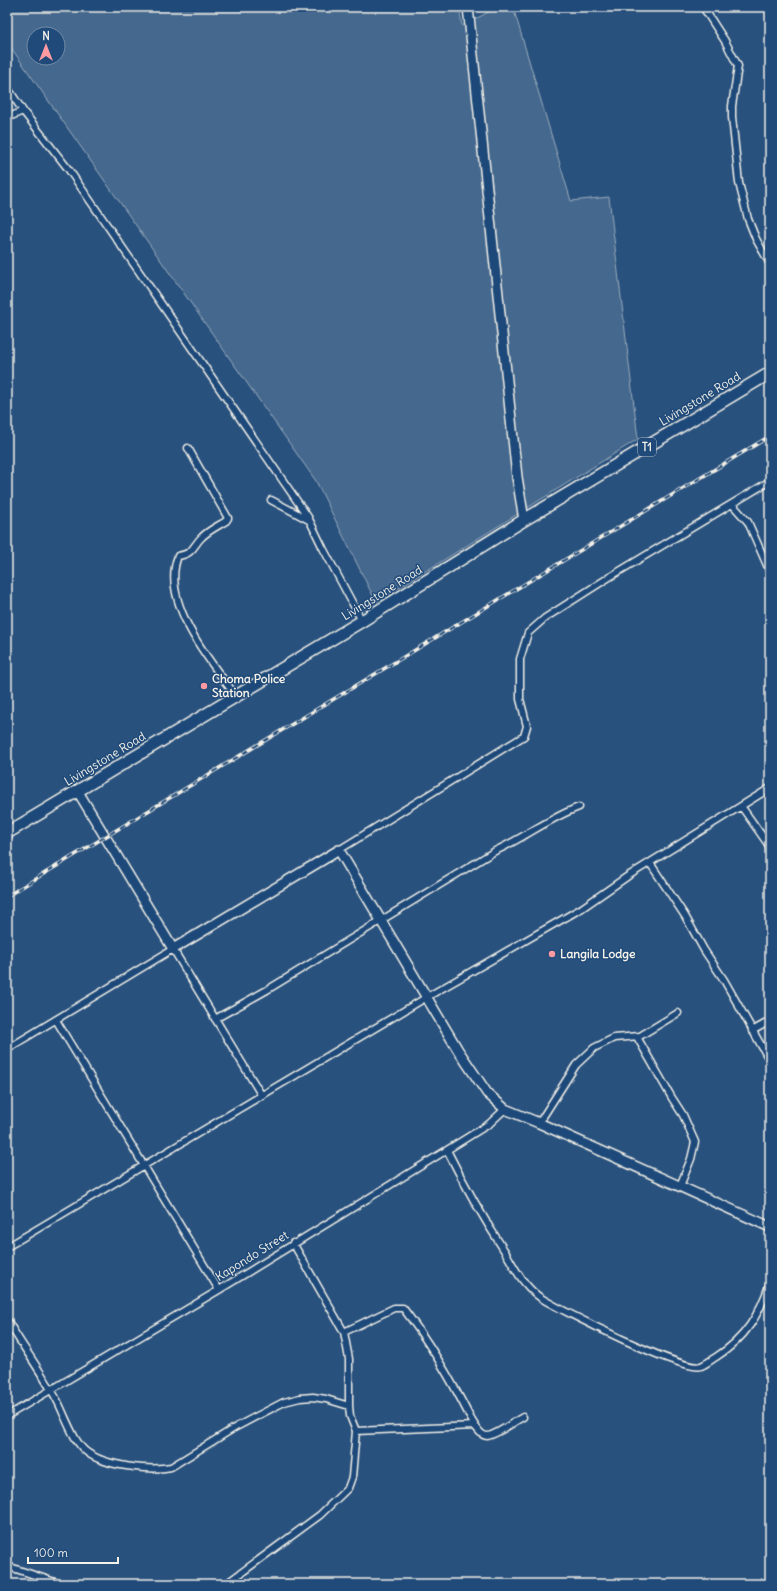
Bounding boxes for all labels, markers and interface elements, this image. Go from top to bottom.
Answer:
north arrow [26,26,66,66]
text: N [42,29,50,43]
street label: Livingstone Road [656,368,743,429]
road number: T1 [638,438,656,456]
street label: Livingstone Road [339,562,425,623]
place label: Choma Police Station [212,671,286,700]
marker: Choma Police Station [199,681,209,691]
street label: Livingstone Road [61,728,148,789]
place label: Langila Lodge [560,946,636,962]
marker: Langila Lodge [547,949,557,959]
street label: Kapondo Street [212,1227,291,1284]
scale bar [28,1539,118,1565]
text: 100 m [34,1545,68,1560]

